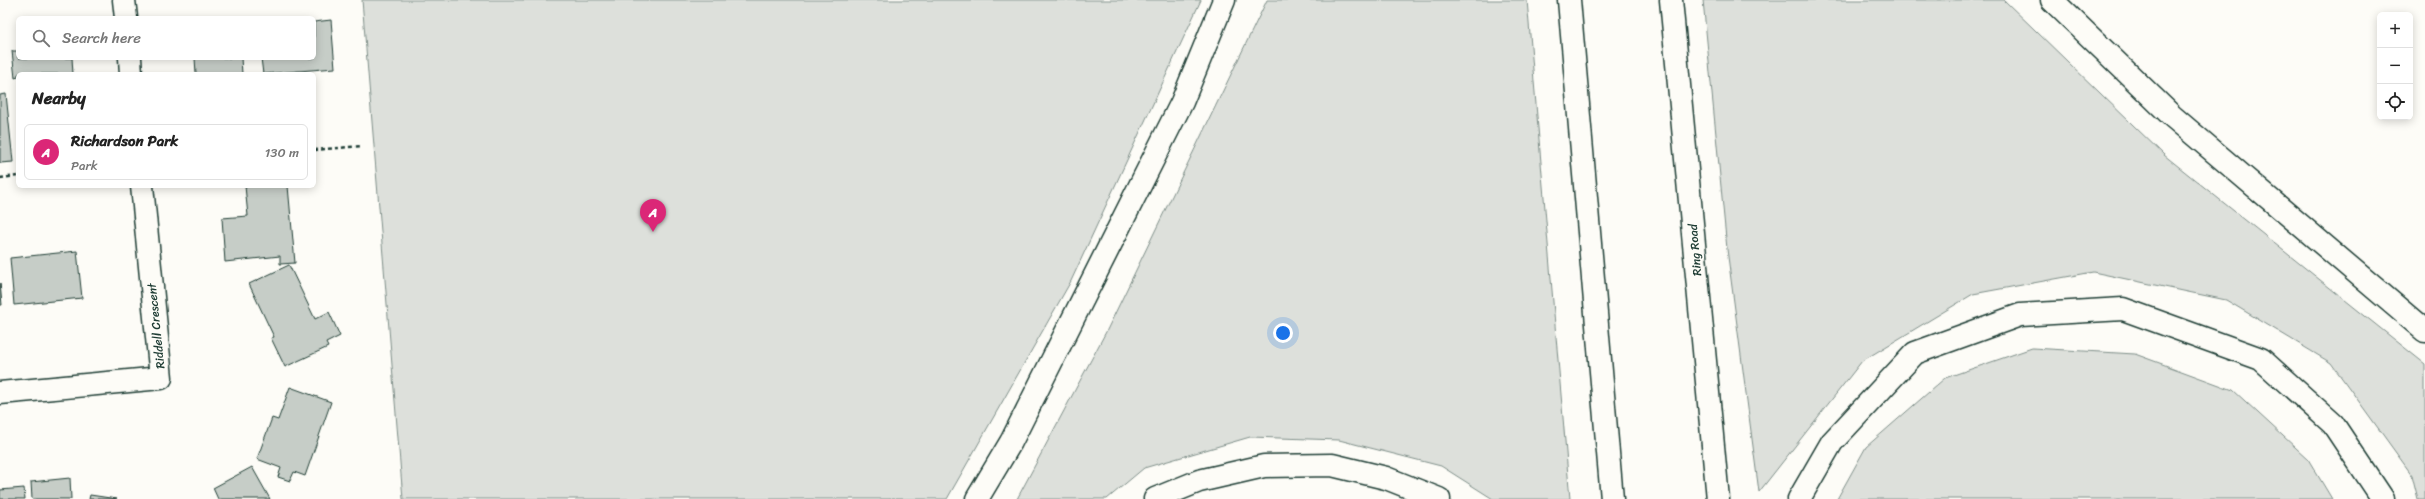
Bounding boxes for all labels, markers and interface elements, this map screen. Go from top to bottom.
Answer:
map controls [2377,12,2413,120]
button: + [2377,12,2413,48]
search box [16,16,316,60]
text: Search here [62,25,141,51]
icon: search [30,27,52,49]
button: − [2377,48,2413,84]
text: Nearby [32,83,86,113]
button: locate [2377,84,2413,120]
text: Richardson Park [71,128,178,154]
text: A [42,141,50,164]
text: 130 m [265,141,299,164]
text: Park [71,154,98,177]
pin: A [640,199,666,232]
street label: Ring Road [1682,222,1708,277]
street label: Riddell Crescent [140,281,171,370]
your location [1273,323,1293,343]

